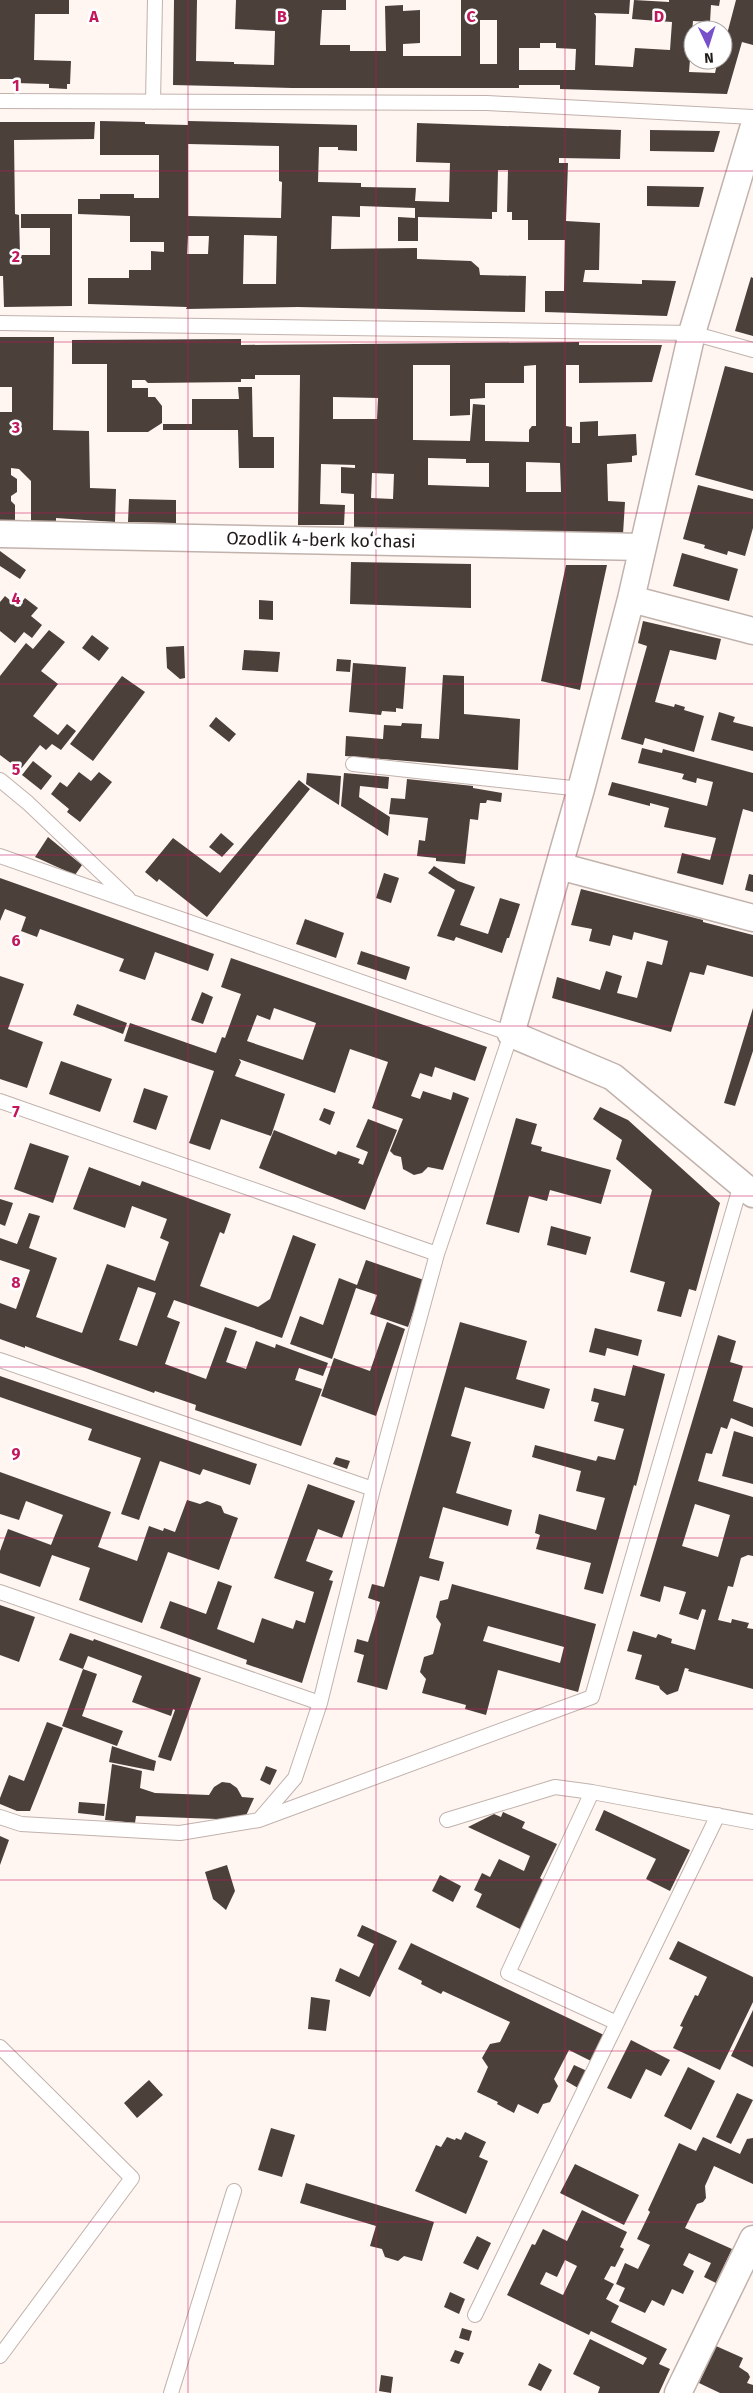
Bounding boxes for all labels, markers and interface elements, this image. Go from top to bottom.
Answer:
text: A [88,7,99,26]
text: B [277,7,287,26]
text: C [466,7,476,26]
text: D [654,7,664,26]
north arrow [683,20,733,70]
text: N [704,49,714,66]
text: 1 [12,76,20,95]
text: 2 [12,247,20,266]
text: 3 [11,418,20,437]
street label: Ozodlik 4-berk koʻchasi [226,527,416,553]
text: 4 [11,589,21,608]
text: 5 [12,760,21,779]
text: 6 [11,931,21,950]
text: 7 [12,1102,20,1121]
text: 8 [11,1273,21,1292]
text: 9 [12,1444,21,1463]

